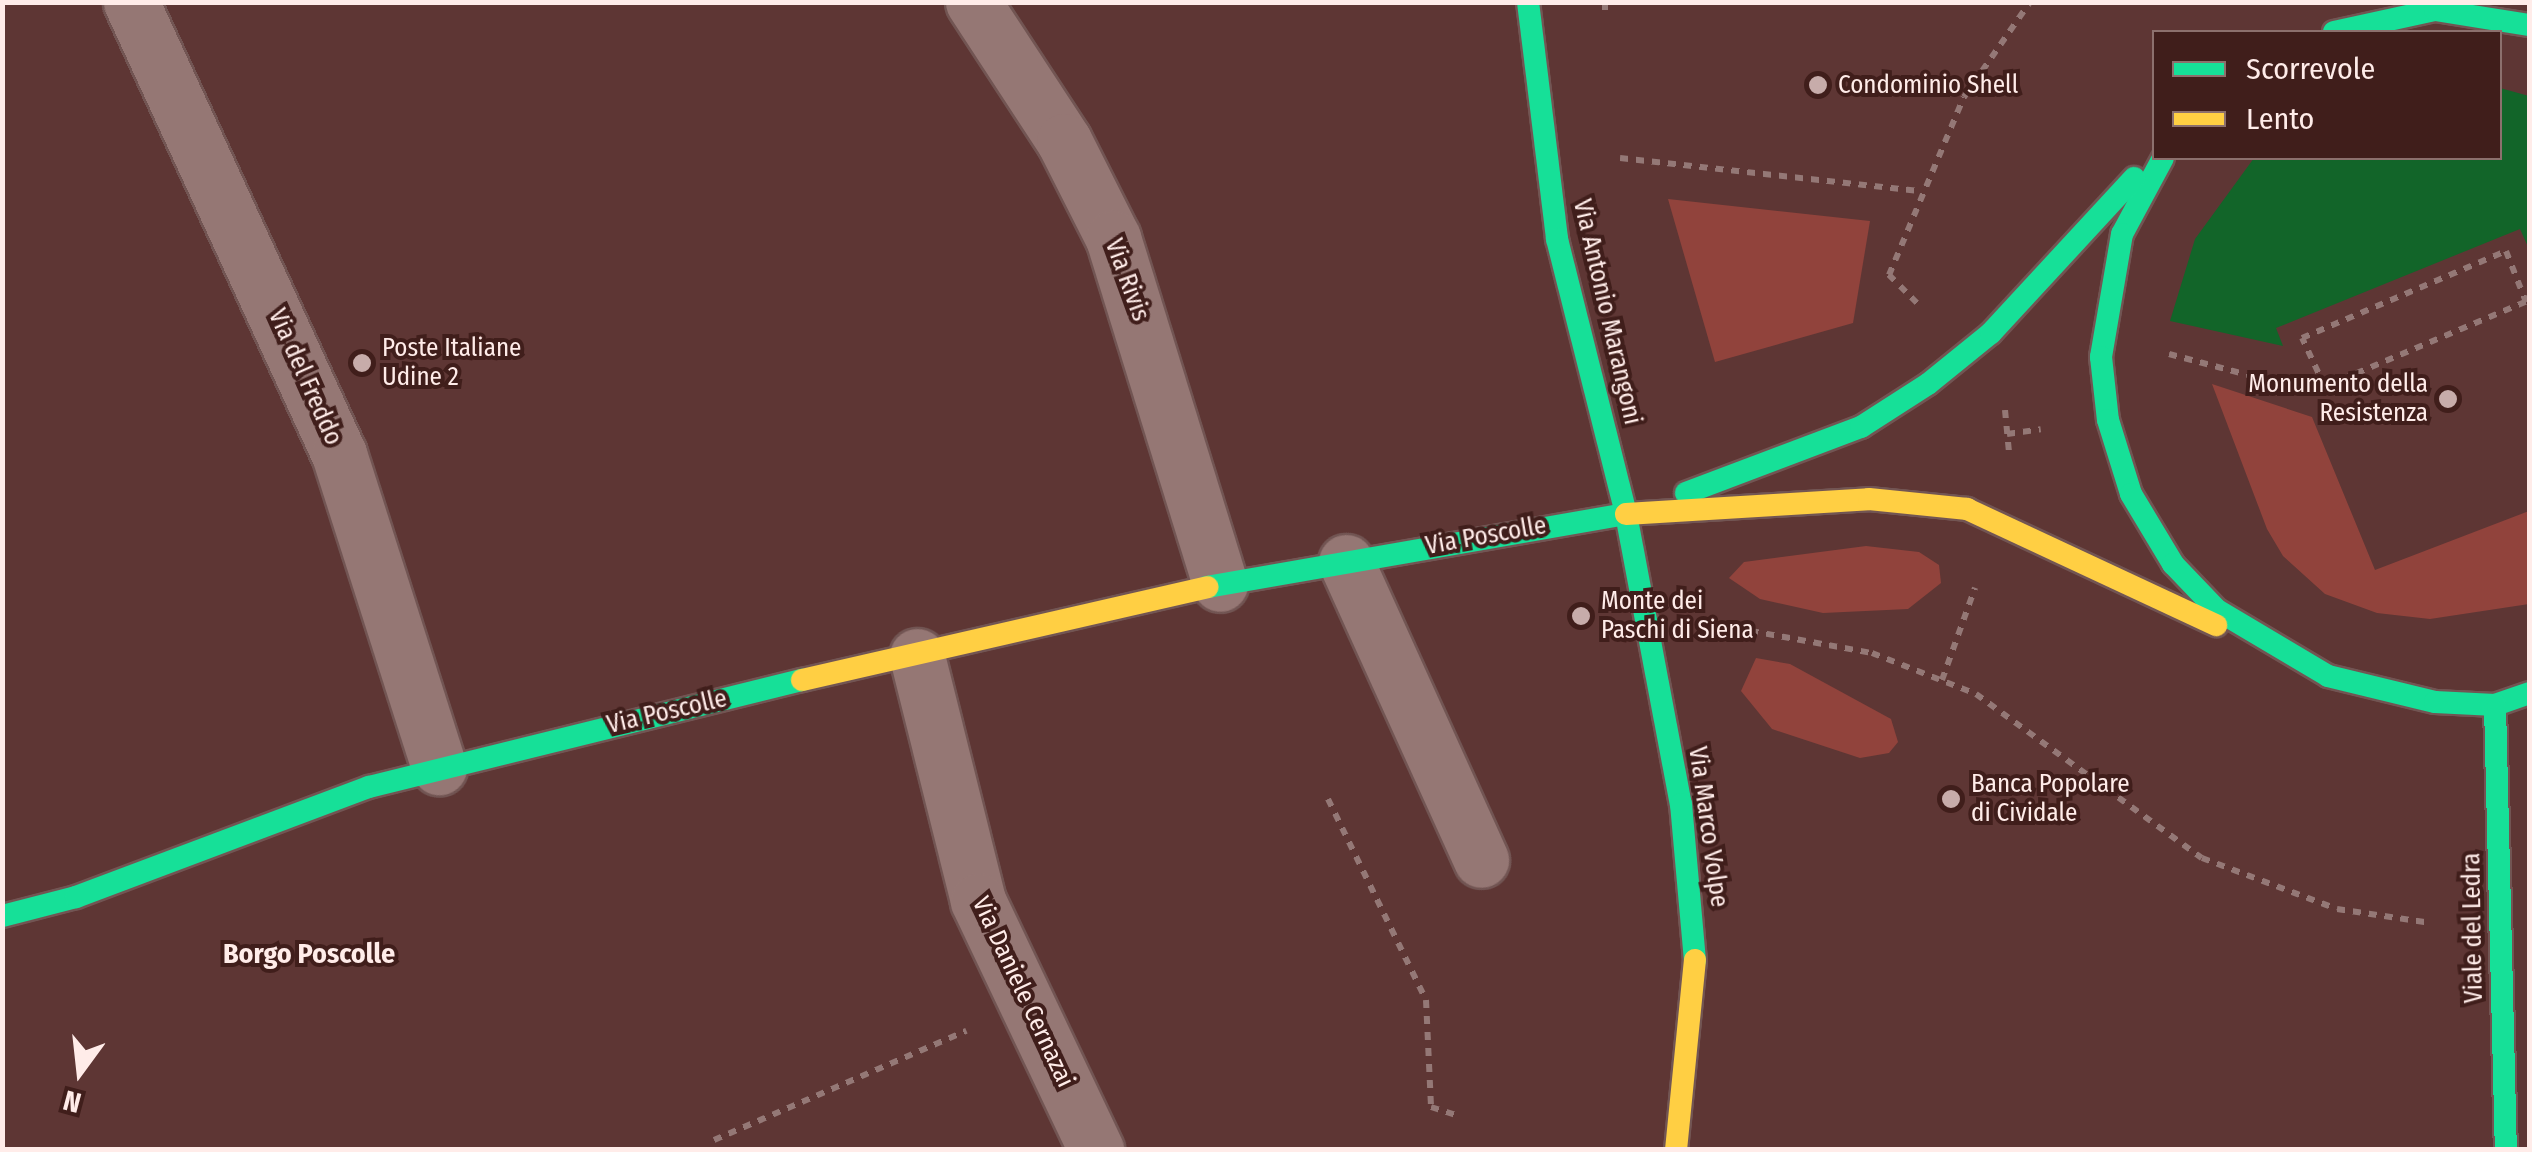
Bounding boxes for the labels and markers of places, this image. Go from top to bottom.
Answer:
place label: Condominio Shell [1838,70,2018,100]
marker: Condominio Shell [1807,74,1829,96]
place label: Poste Italiane Udine 2 [382,334,521,393]
marker: Poste Italiane Udine 2 [351,352,373,374]
place label: Monumento della Resistenza [2248,370,2428,429]
marker: Monumento della Resistenza [2437,388,2459,410]
place label: Monte dei Paschi di Siena [1601,587,1754,646]
marker: Monte dei Paschi di Siena [1570,605,1592,627]
place label: Banca Popolare di Cividale [1971,770,2130,829]
marker: Banca Popolare di Cividale [1940,788,1962,810]

